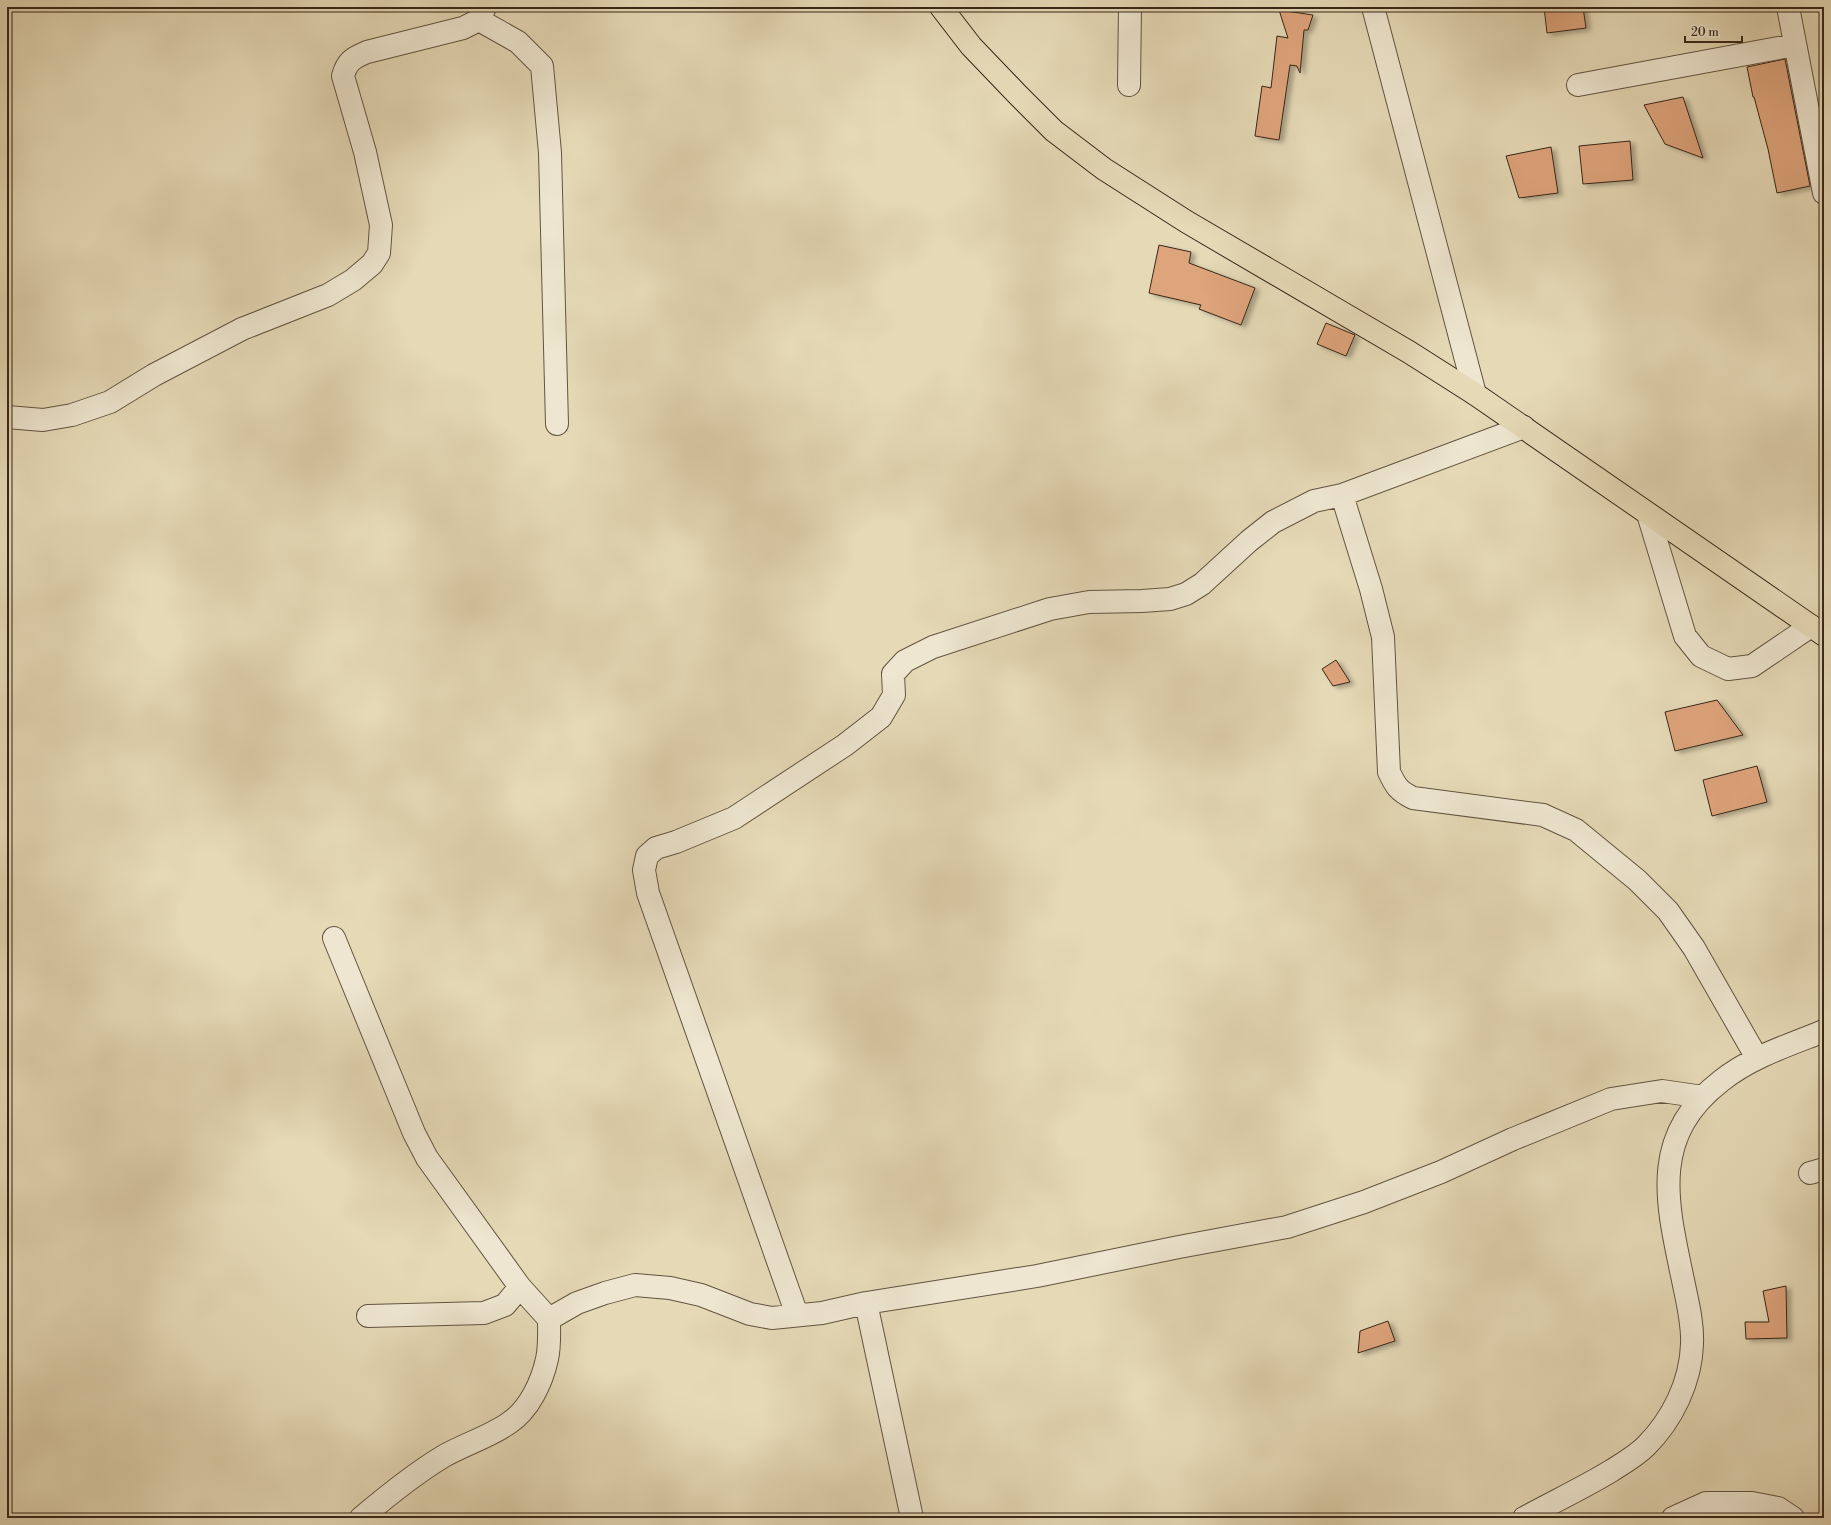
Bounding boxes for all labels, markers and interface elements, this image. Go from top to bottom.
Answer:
scale bar [1685,18,1742,44]
text: 20 m [1691,25,1719,40]

